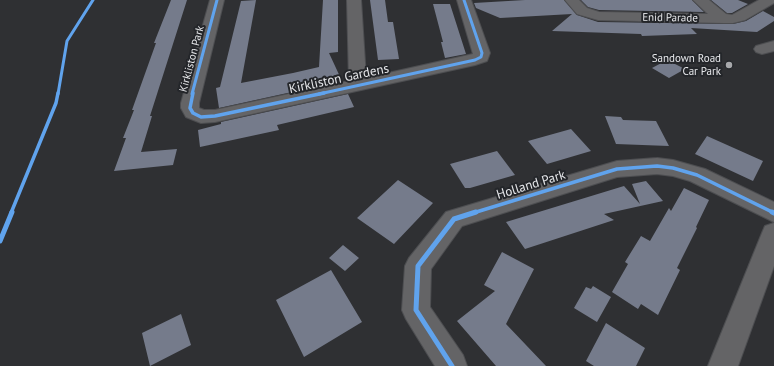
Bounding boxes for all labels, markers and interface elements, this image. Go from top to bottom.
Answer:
street label: Enid Parade [642,11,698,25]
street label: Kirkliston Park [177,24,207,94]
place label: Sandown Road Car Park [652,52,721,78]
marker: Sandown Road Car Park [724,60,734,70]
street label: Kirkliston Gardens [288,61,390,97]
street label: Holland Park [495,167,567,203]

